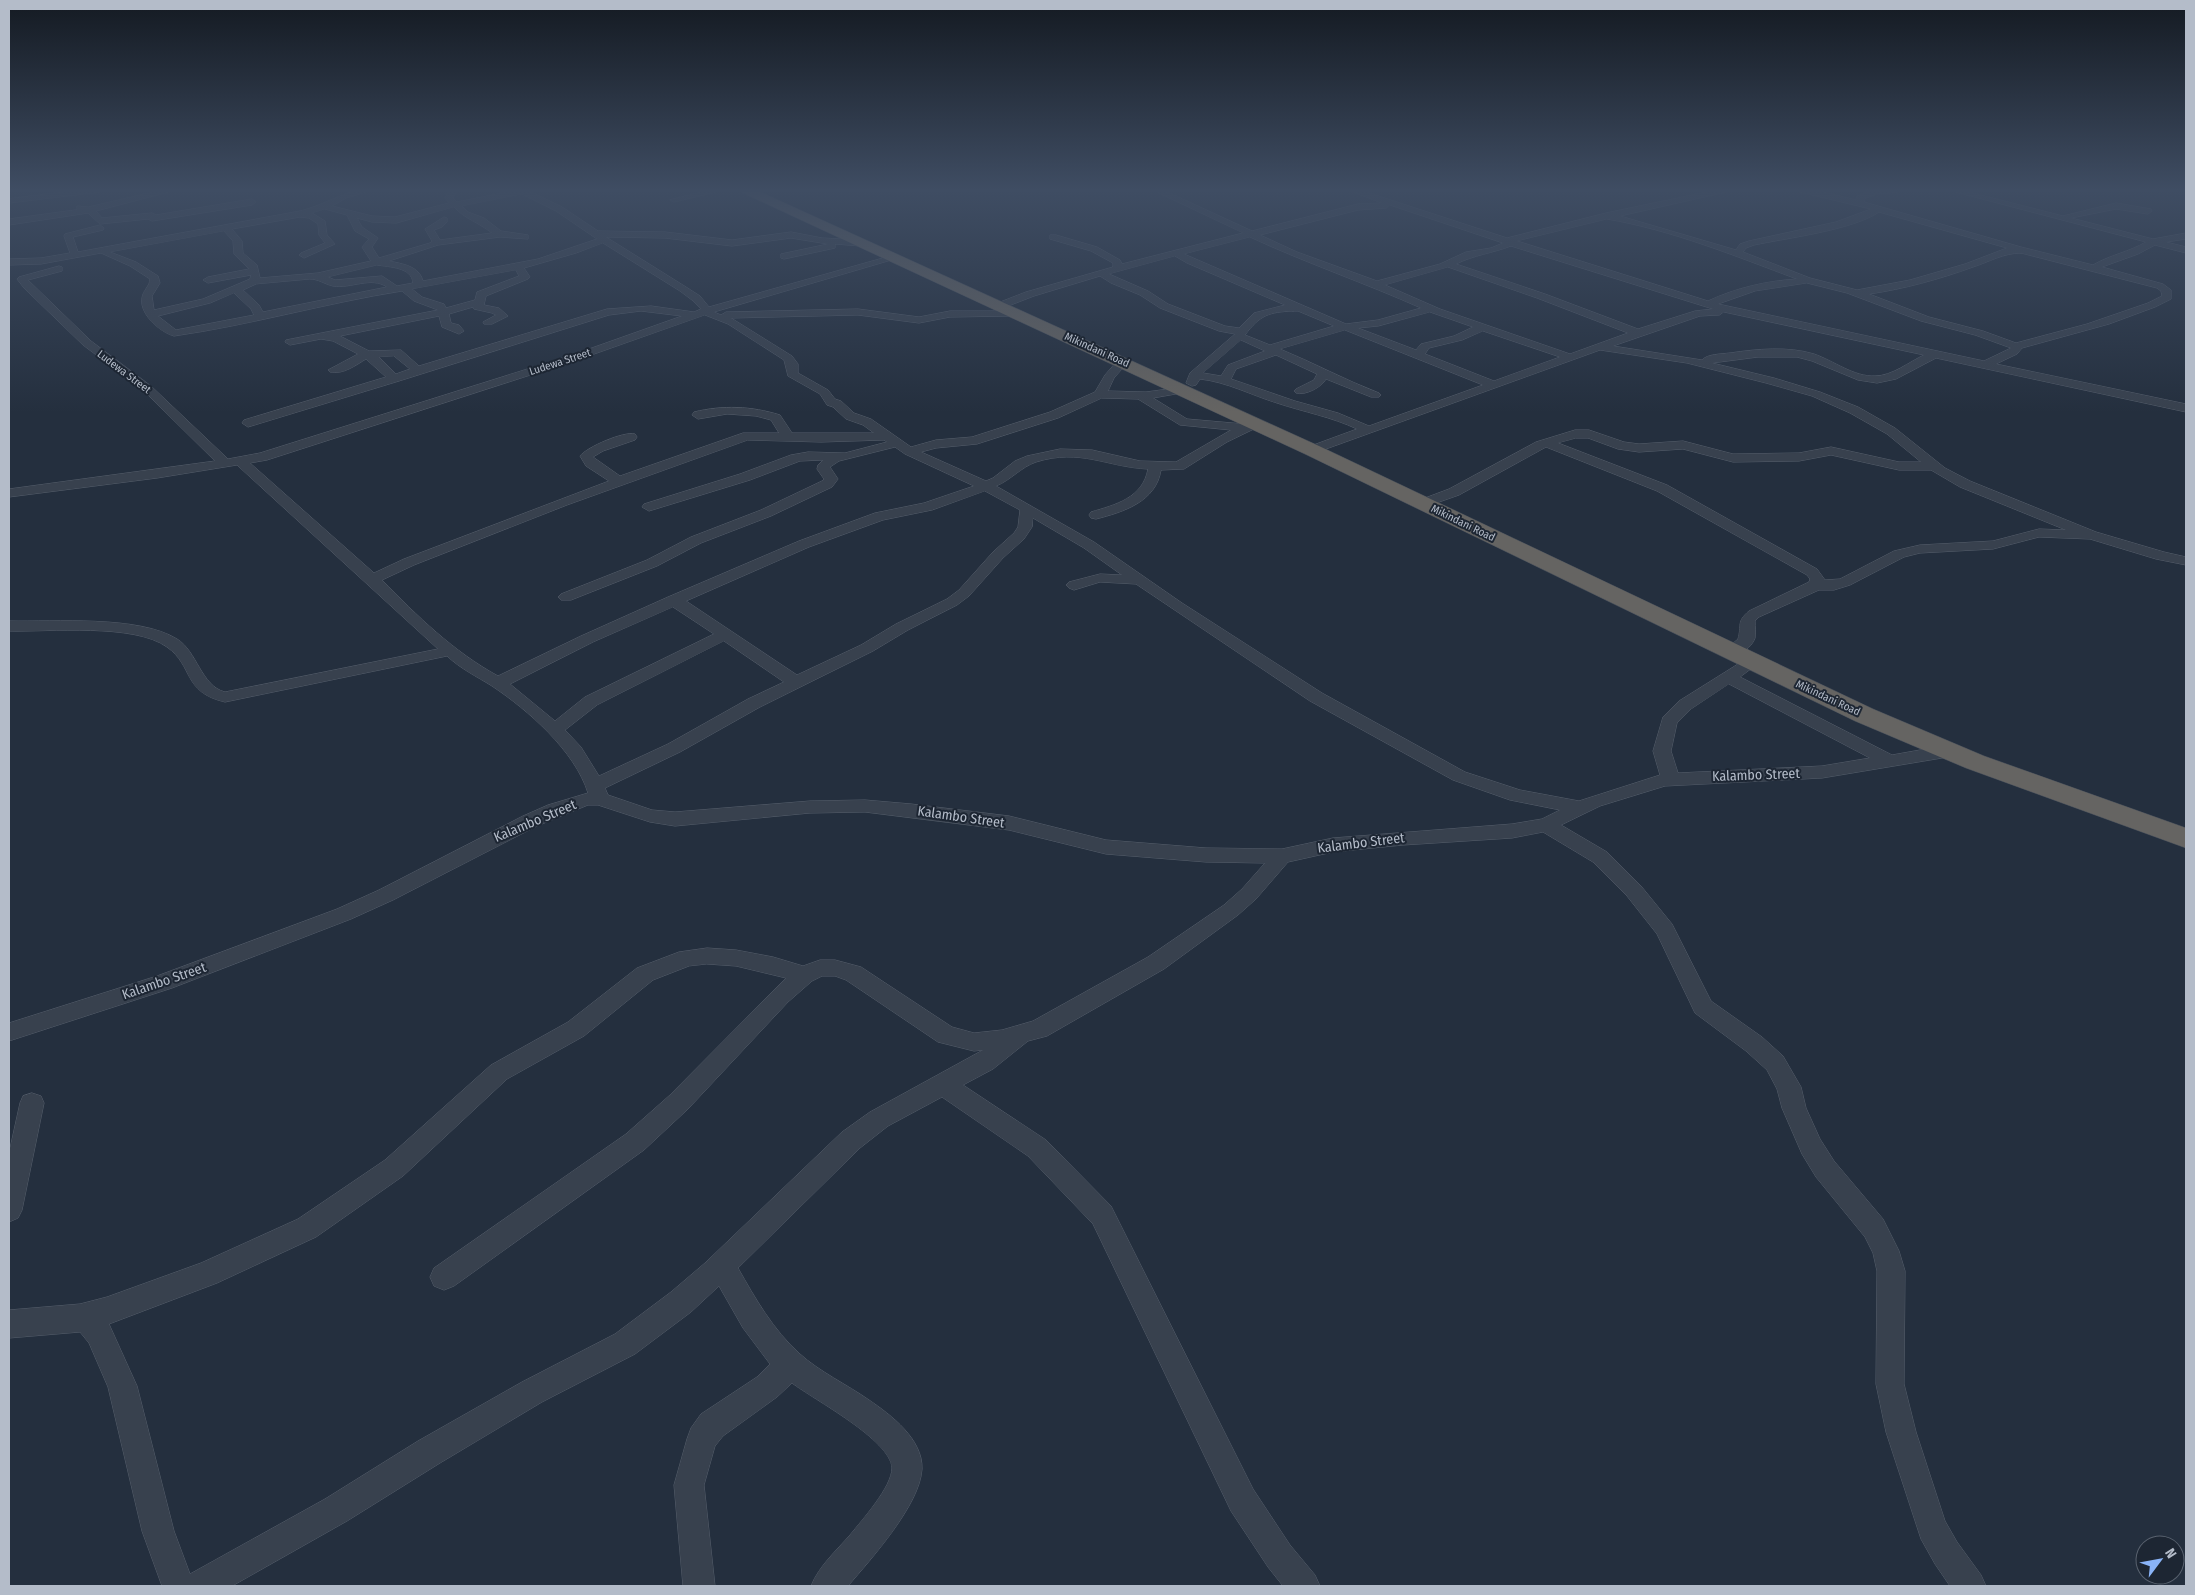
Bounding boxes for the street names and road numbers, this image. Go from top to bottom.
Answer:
street label: Mikindani Road [1063,330,1131,370]
street label: Ludewa Street [528,346,593,378]
street label: Ludewa Street [95,348,154,397]
street label: Mikindani Road [1429,502,1497,544]
street label: Mikindani Road [1794,677,1862,719]
street label: Kalambo Street [1712,765,1801,785]
street label: Kalambo Street [491,796,579,846]
street label: Kalambo Street [916,802,1006,832]
street label: Kalambo Street [1316,829,1406,857]
street label: Kalambo Street [120,959,209,1003]

